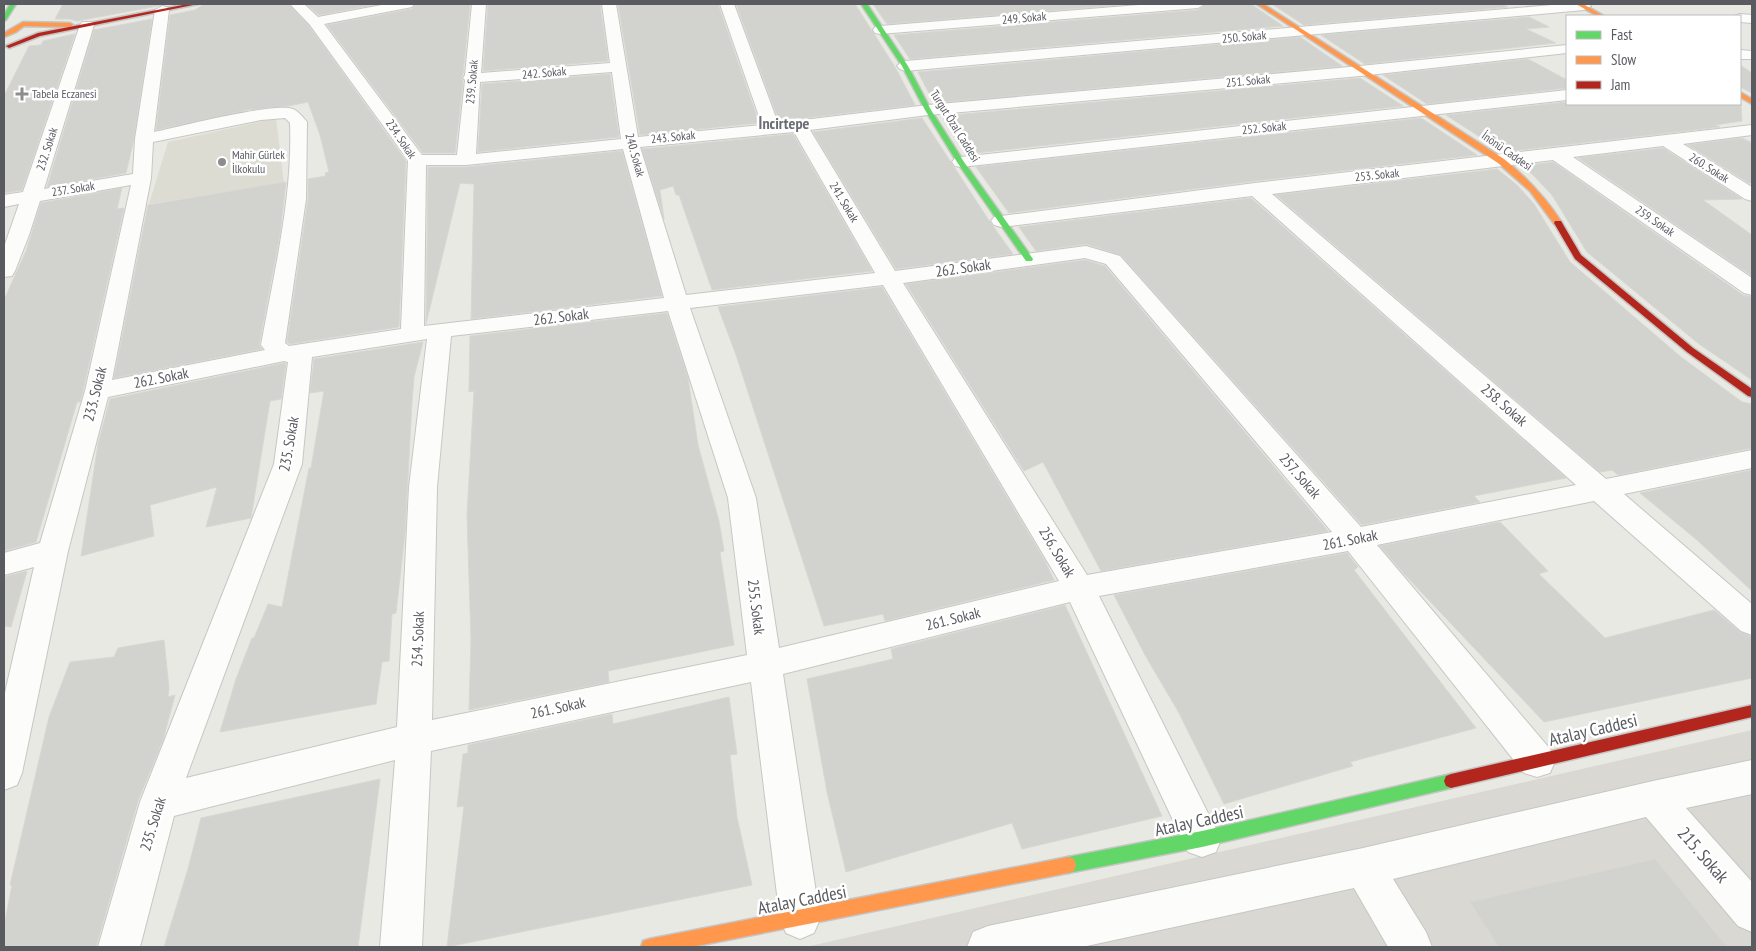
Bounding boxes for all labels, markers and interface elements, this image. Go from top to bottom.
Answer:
street label: 249. Sokak [1001,8,1047,27]
legend [1566,15,1741,105]
text: Fast [1611,25,1632,44]
street label: 250. Sokak [1221,27,1267,46]
text: Slow [1611,50,1636,69]
street label: 239. Sokak [462,59,481,105]
street label: 242. Sokak [521,63,567,82]
street label: 251. Sokak [1225,71,1271,90]
text: Jam [1610,75,1630,94]
place label: Tabela Eczanesi [32,86,97,101]
street label: Turgut Özal Caddesi [927,87,984,165]
marker: Tabela Eczanesi [16,88,28,100]
district label: İncirtepe [759,113,810,133]
street label: 234. Sokak [383,116,420,162]
street label: 252. Sokak [1241,118,1287,137]
street label: 232. Sokak [33,125,61,172]
street label: 243. Sokak [650,127,696,146]
street label: İnönü Caddesi [1479,128,1536,173]
street label: 240. Sokak [622,131,649,179]
place label: Mahir Gürlek İlkokulu [232,147,285,176]
street label: 260. Sokak [1686,149,1732,186]
marker: Mahir Gürlek İlkokulu [216,156,228,168]
street label: 253. Sokak [1354,165,1400,184]
street label: 237. Sokak [50,178,96,199]
street label: 241. Sokak [827,179,862,225]
street label: 259. Sokak [1633,202,1678,239]
street label: 262. Sokak [934,254,992,281]
street label: 262. Sokak [532,304,590,329]
street label: 262. Sokak [132,363,190,392]
street label: 233. Sokak [79,364,111,423]
street label: 258. Sokak [1477,379,1532,430]
street label: 235. Sokak [274,415,303,473]
street label: 257. Sokak [1275,449,1325,503]
street label: 256. Sokak [1035,523,1080,581]
street label: 261. Sokak [1321,525,1379,554]
street label: 255. Sokak [744,578,769,636]
street label: 261. Sokak [924,603,982,634]
street label: 254. Sokak [407,611,428,667]
street label: 261. Sokak [529,692,587,723]
street label: Atalay Caddesi [1546,708,1639,751]
street label: 235. Sokak [135,794,170,853]
street label: Atalay Caddesi [1152,800,1245,841]
street label: 215. Sokak [1673,822,1734,887]
street label: Atalay Caddesi [755,880,848,919]

